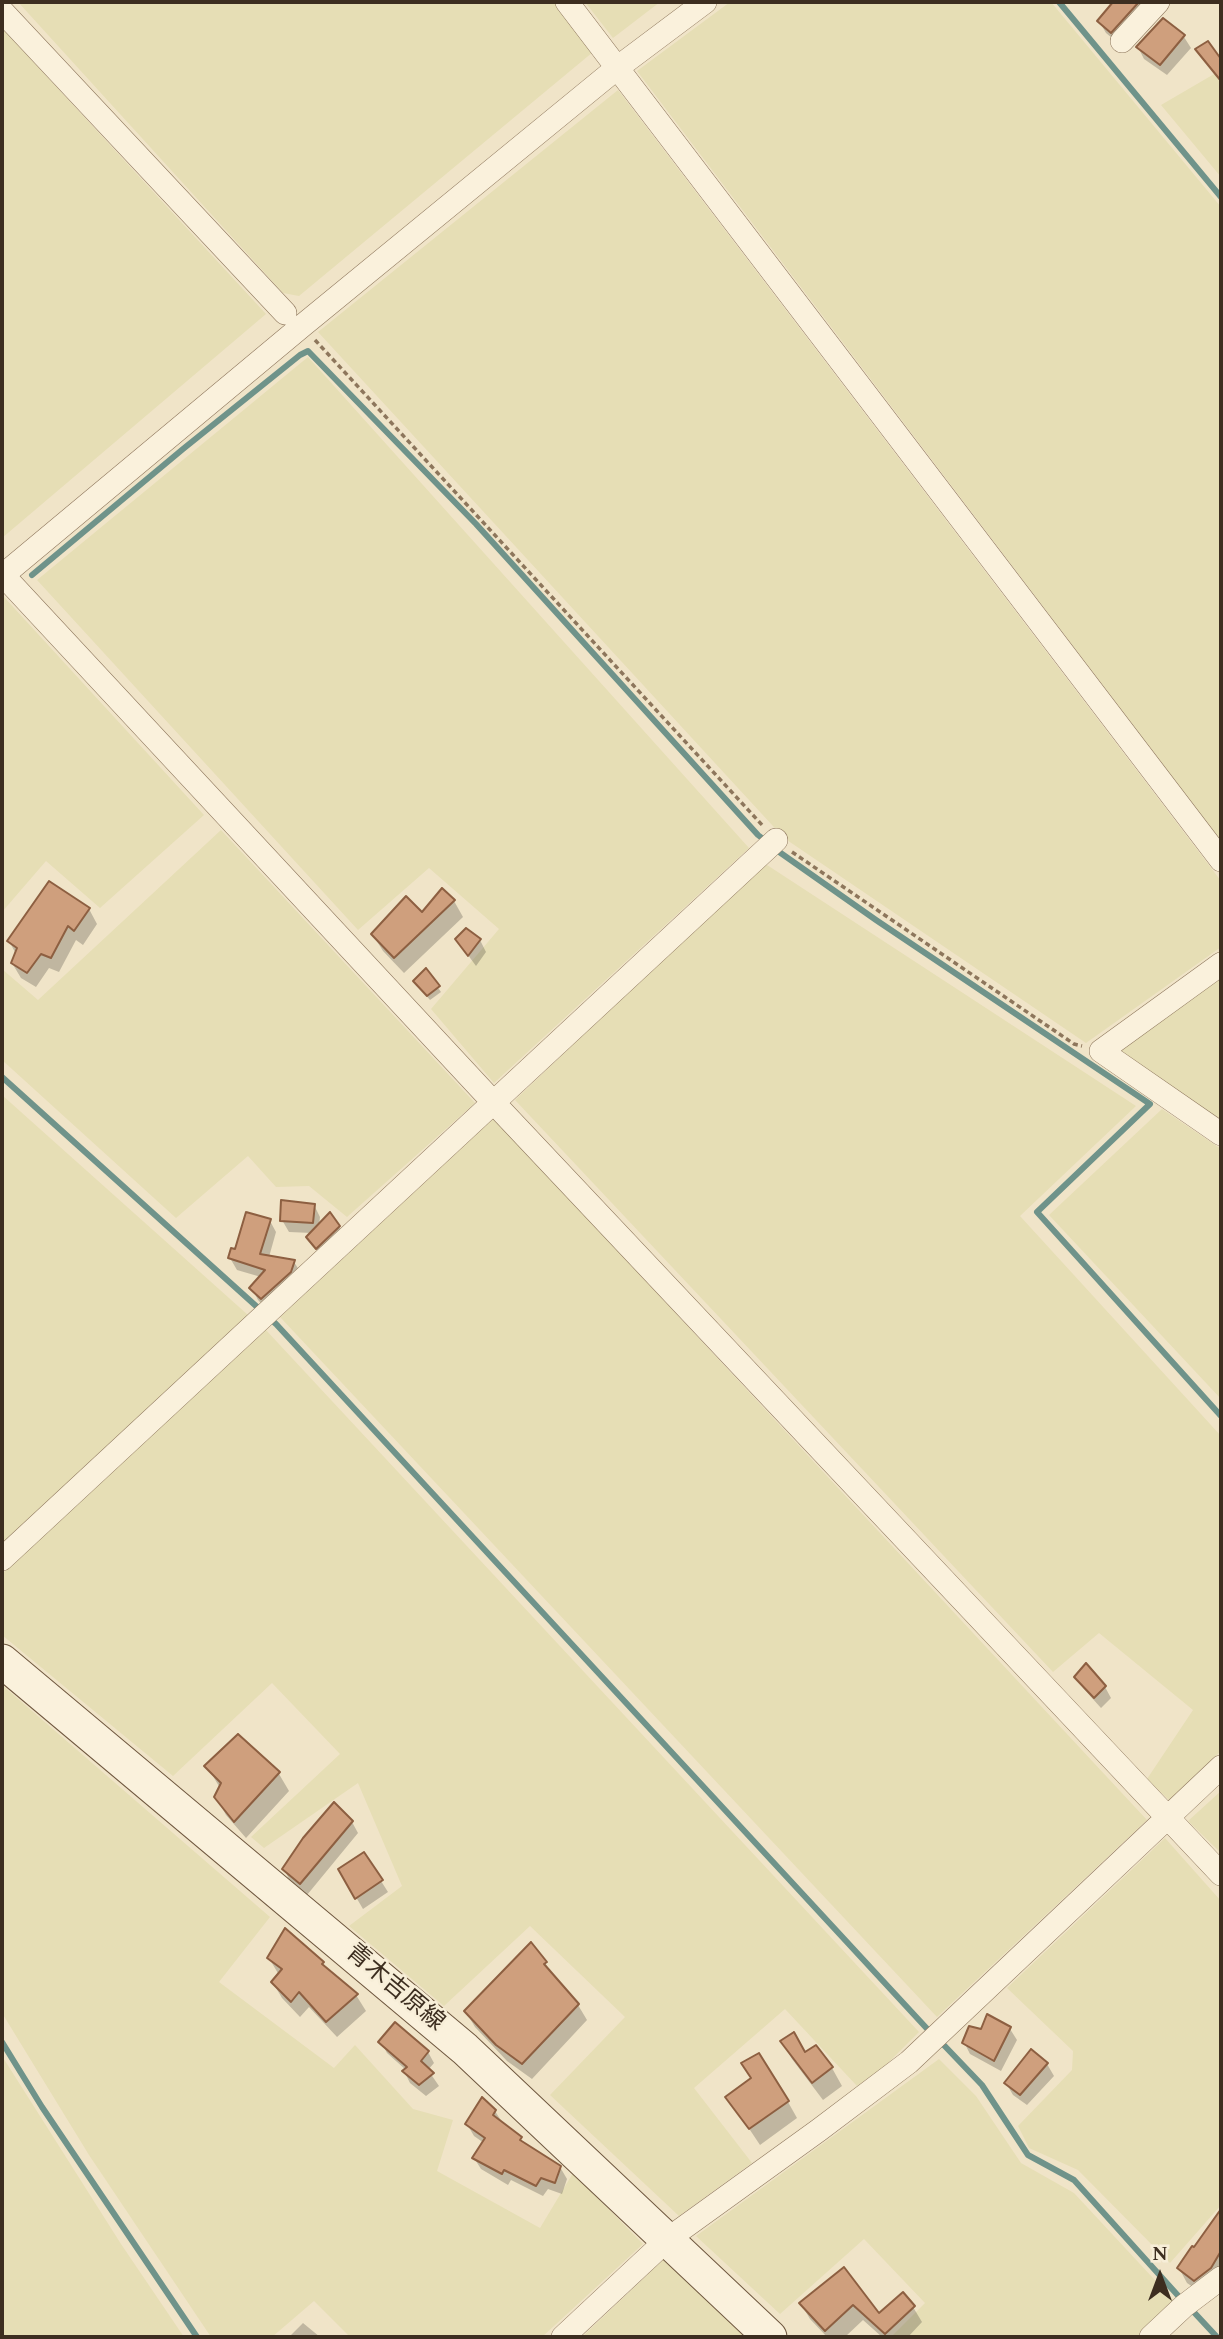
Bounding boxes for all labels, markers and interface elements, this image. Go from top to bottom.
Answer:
street label: 青木吉原線 [339,1939,449,2039]
text: N [1152,2240,1168,2269]
north arrow [1125,2241,1195,2311]

